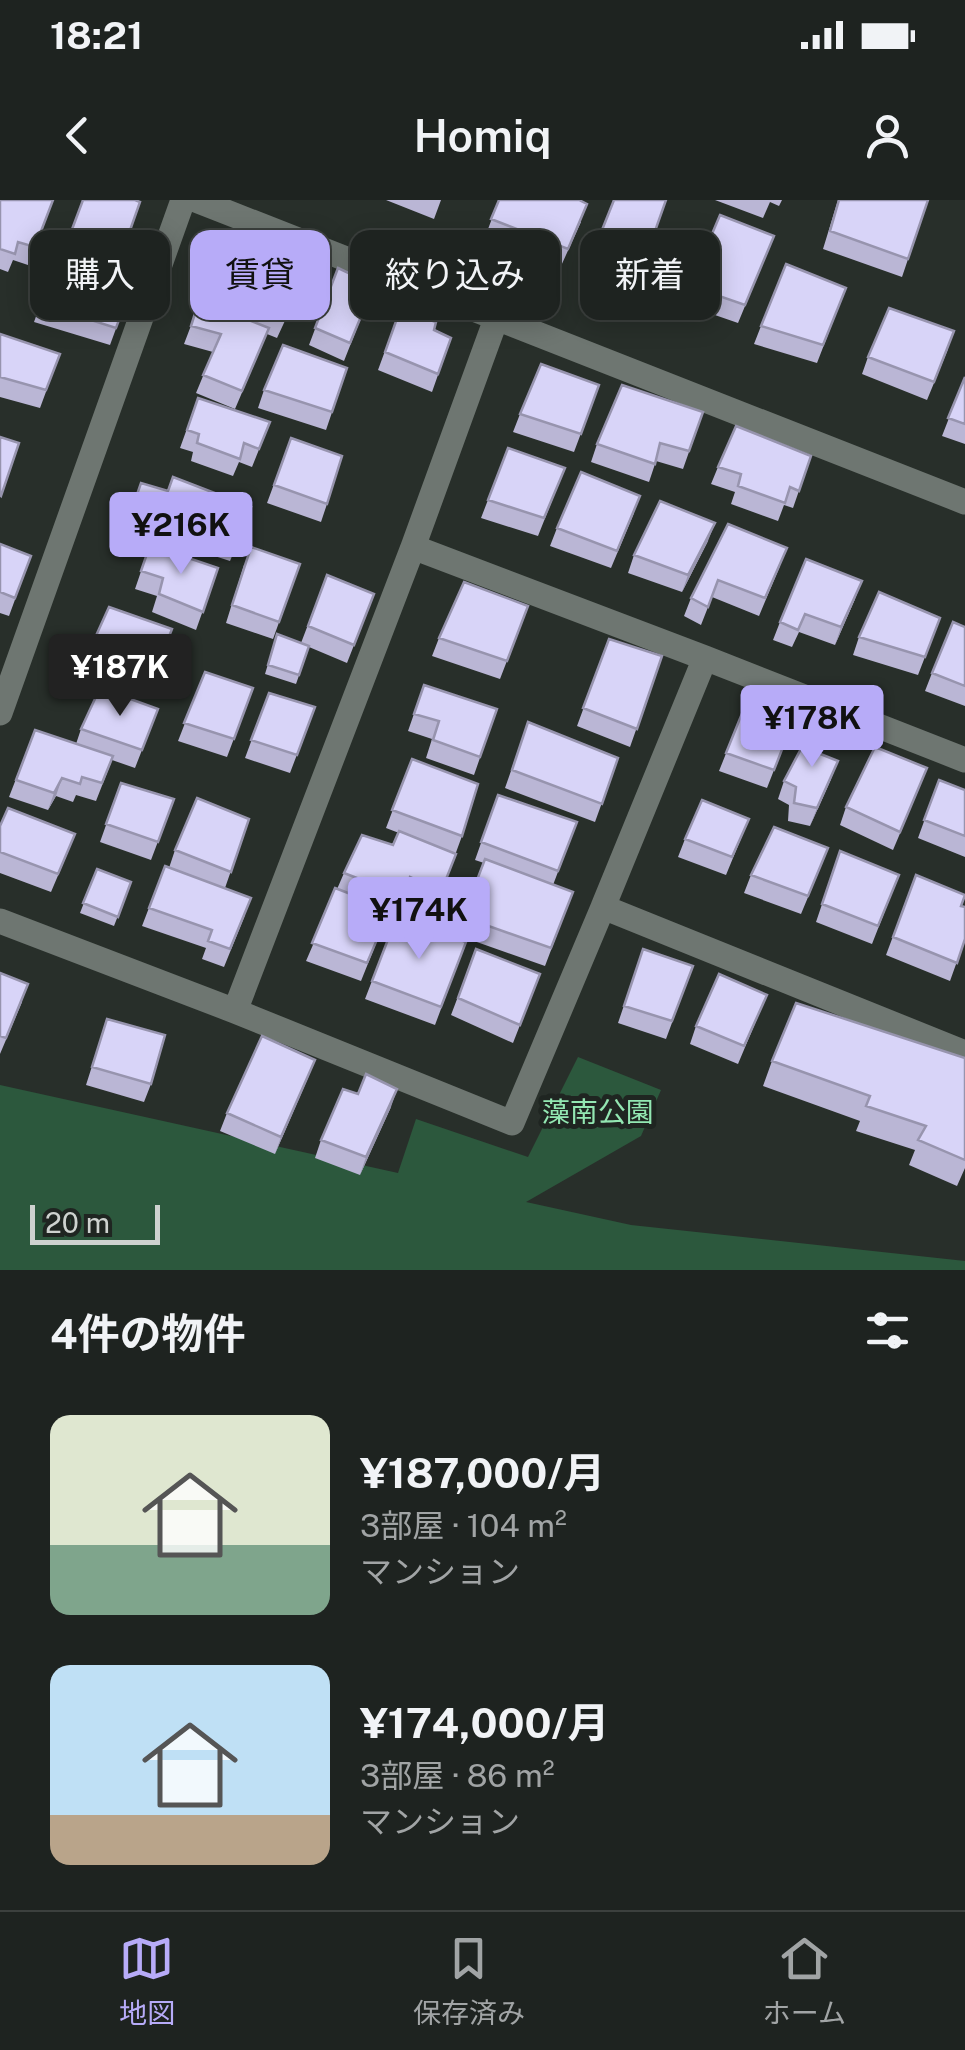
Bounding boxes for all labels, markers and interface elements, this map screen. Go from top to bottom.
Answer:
text: 18:21 [50,13,143,58]
icon: back [50,108,105,163]
icon: person [860,108,915,163]
text: Homiq [413,109,552,162]
chip: 購入 [30,230,170,320]
chip: 賃貸 [190,230,330,320]
chip: 絞り込み [350,230,560,320]
chip: 新着 [580,230,720,320]
pin: ¥216K [111,492,251,577]
text: ¥216K [131,506,231,543]
pin: ¥187K [50,634,190,719]
text: ¥187K [71,648,169,685]
pin: ¥178K [742,685,882,770]
text: ¥178K [763,699,861,736]
pin: ¥174K [349,877,489,962]
text: ¥174K [370,891,468,928]
park label: 藻南公園 [542,1095,654,1128]
scale bar [30,1200,160,1244]
text: 20 m [45,1206,110,1239]
icon: filters [860,1303,915,1358]
text: 4件の物件 [50,1309,246,1358]
text: ¥187,000/月 [360,1448,605,1497]
icon: home [130,1455,250,1575]
text: 3部屋 · 104 m² [360,1507,567,1544]
text: マンション [360,1553,520,1590]
text: ¥174,000/月 [360,1698,610,1747]
icon: home [130,1705,250,1825]
text: 3部屋 · 86 m² [360,1757,554,1794]
text: マンション [360,1803,520,1840]
tab: 地図 [119,1931,175,2031]
tab: 保存済み [413,1931,525,2031]
tab: ホーム [763,1931,846,2031]

